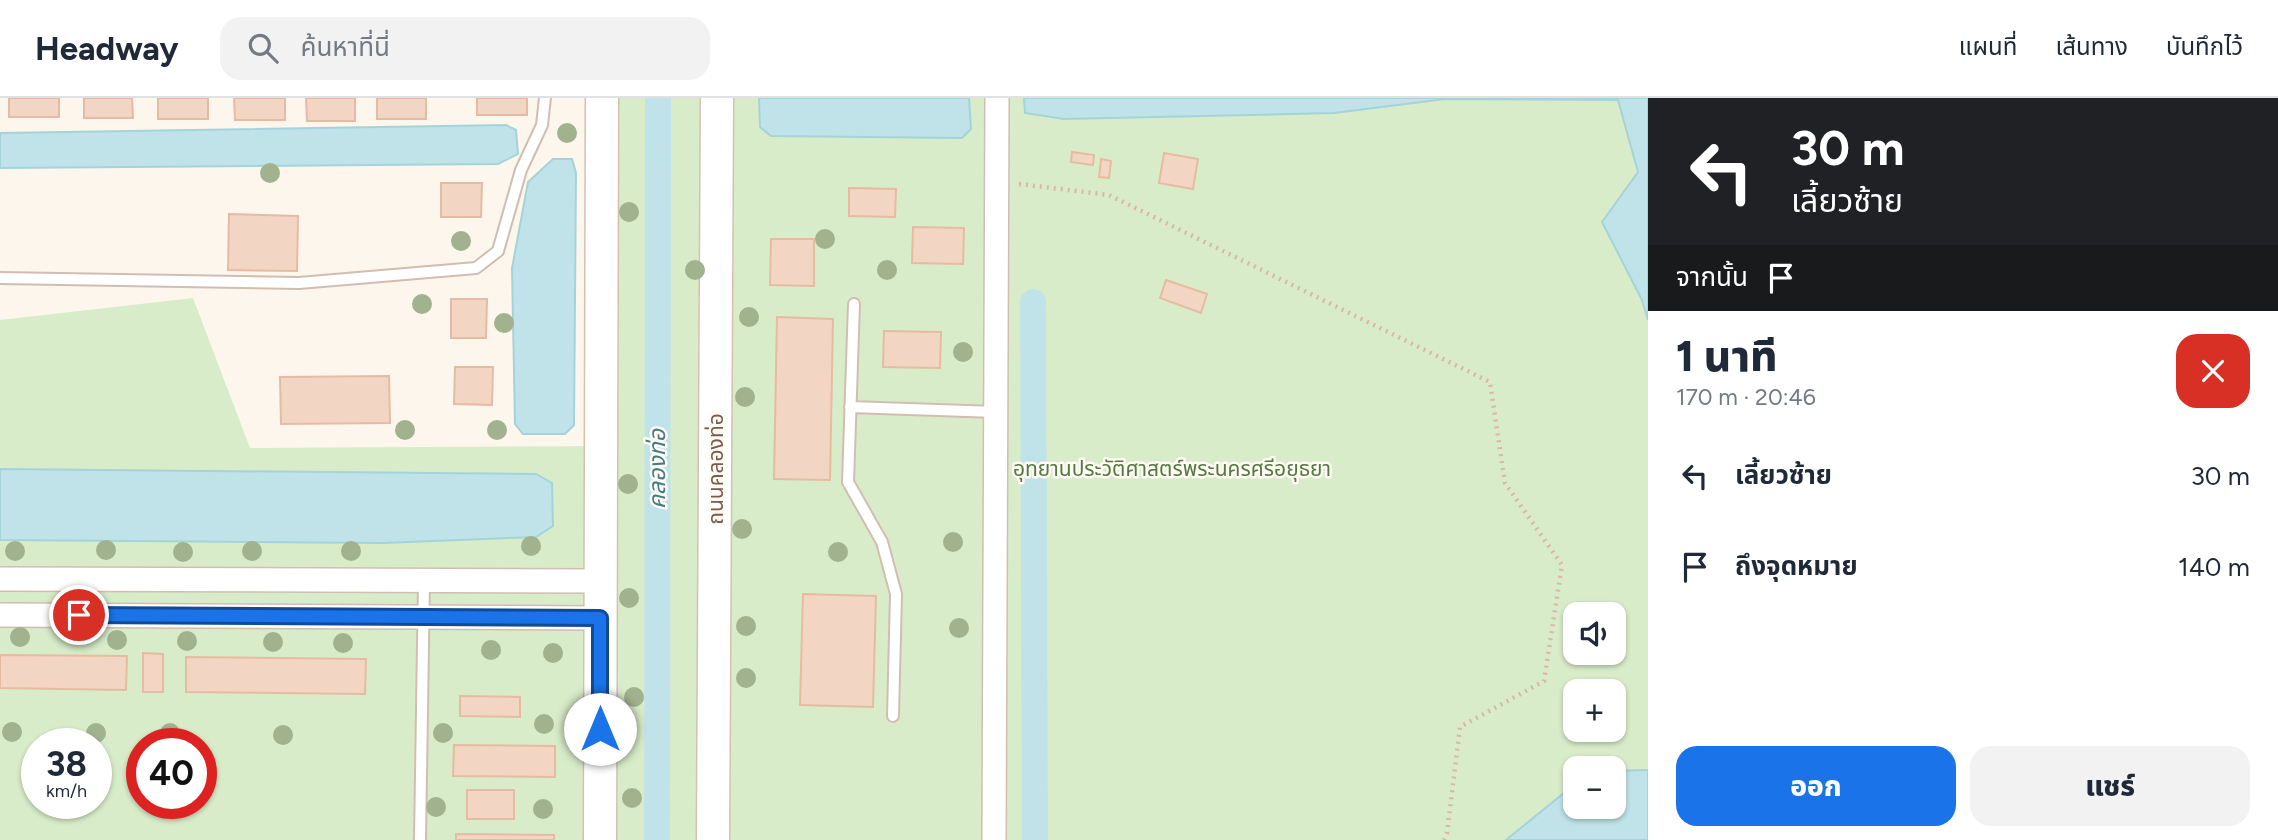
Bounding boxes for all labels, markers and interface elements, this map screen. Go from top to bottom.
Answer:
search box [220,17,710,80]
text: Headway [35,29,178,68]
icon: search [244,29,282,67]
text: ค้นหาที่นี่ [300,31,390,63]
text: แผนที่ [1959,32,2017,61]
text: เส้นทาง [2055,32,2128,61]
text: บันทึกไว้ [2166,32,2243,61]
text: 30 m [1791,118,1904,177]
icon: left [1676,126,1767,217]
text: เลี้ยวซ้าย [1791,182,1903,220]
icon: arrive [1762,259,1800,297]
text: จากนั้น [1676,261,1748,293]
text: 1 นาที [1676,331,1777,382]
button: close [2176,334,2250,408]
text: 170 m · 20:46 [1676,383,1816,411]
street label: ถนนคลองท่อ [703,413,728,525]
water label: คลองท่อ [643,428,671,509]
park label: อุทยานประวัติศาสตร์พระนครศรีอยุธยา [1013,456,1331,482]
icon: left [1676,457,1714,495]
text: เลี้ยวซ้าย [1735,459,1832,491]
text: 30 m [2191,460,2250,492]
icon: arrive [1676,548,1714,586]
text: ถึงจุดหมาย [1735,550,1858,582]
text: 140 m [2178,551,2250,583]
pin [49,585,109,645]
icon: arrive [60,596,98,634]
map controls [1563,602,1626,819]
button: sound [1563,602,1626,665]
button: + [1563,679,1626,742]
position arrow [563,692,637,766]
speed limit sign: 40 [126,728,217,819]
text: 38 [46,743,87,785]
button: ออก [1676,746,1956,826]
button: แชร์ [1970,746,2250,826]
button: − [1563,756,1626,819]
text: km/h [46,780,87,802]

